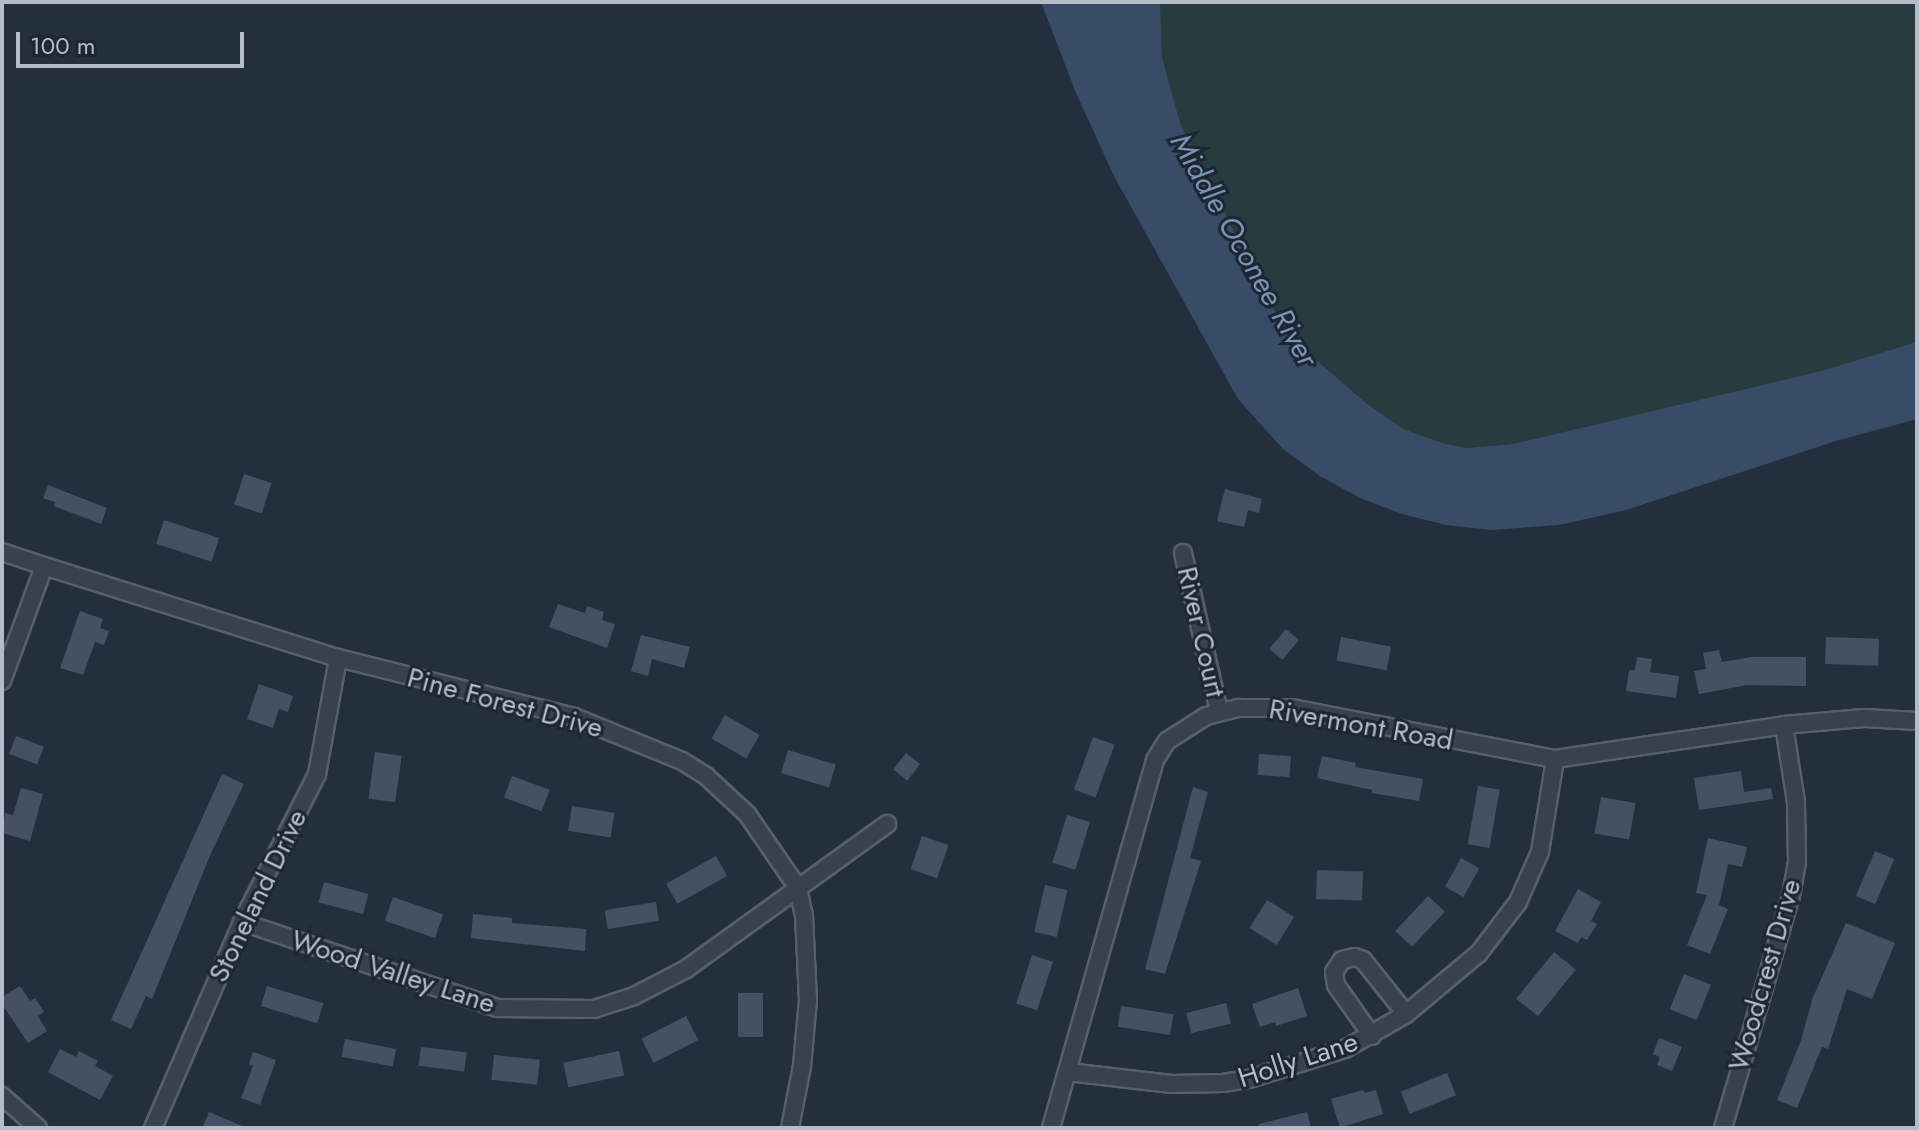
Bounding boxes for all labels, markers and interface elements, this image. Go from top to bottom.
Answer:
scale bar [20,16,248,66]
text: 100 m [30,28,96,63]
water label: Middle Oconee River [1163,127,1325,373]
street label: River Court [1170,564,1232,700]
street label: Pine Forest Drive [404,661,606,745]
street label: Rivermont Road [1266,692,1456,758]
street label: Stoneland Drive [202,804,314,988]
street label: Woodcrest Drive [1722,875,1808,1075]
street label: Wood Valley Lane [287,923,499,1021]
street label: Holly Lane [1234,1025,1362,1095]

